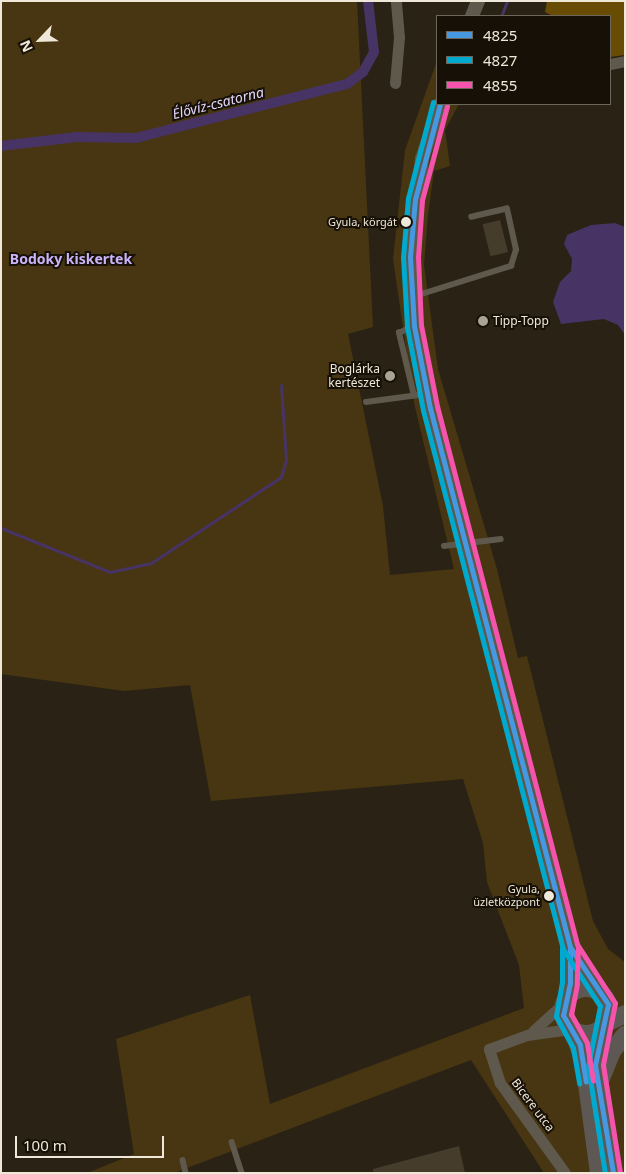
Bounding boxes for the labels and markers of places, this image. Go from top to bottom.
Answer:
place label: Gyula, körgát [328,215,397,229]
marker: Gyula, körgát [401,217,411,227]
place label: Tipp-Topp [493,314,549,328]
marker: Tipp-Topp [477,315,489,327]
place label: Boglárka kertészet [328,362,380,390]
marker: Boglárka kertészet [384,370,396,382]
place label: Gyula, üzletközpont [473,883,540,909]
marker: Gyula, üzletközpont [544,891,554,901]

